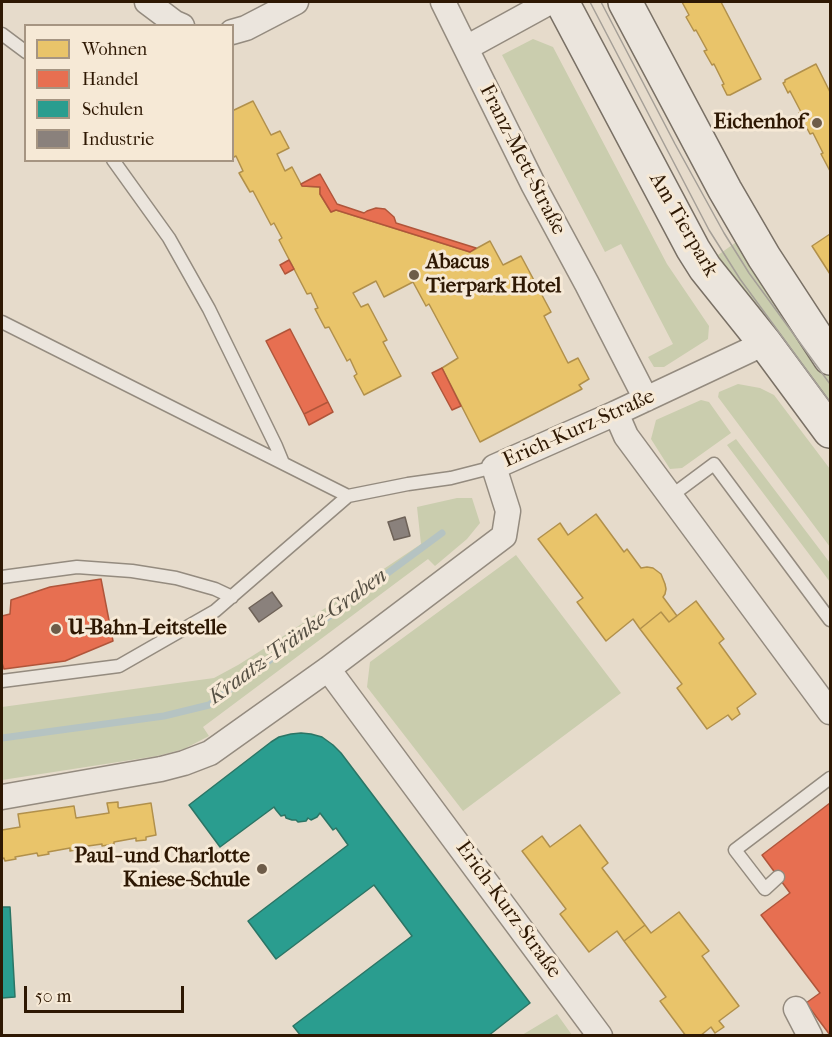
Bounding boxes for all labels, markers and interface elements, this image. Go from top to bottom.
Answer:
legend [24,24,234,162]
text: Wohnen [82,39,147,60]
text: Handel [82,69,139,90]
street label: Franz-Mett-Straße [473,81,571,239]
text: Schulen [82,99,143,120]
place label: Eichenhof [714,110,805,136]
marker: Eichenhof [810,116,824,130]
text: Industrie [82,129,154,150]
street label: Am Tierpark [643,168,723,282]
place label: Abacus Tierpark Hotel [426,250,561,300]
marker: Abacus Tierpark Hotel [407,268,421,282]
street label: Erich-Kurz-Straße [499,384,659,474]
water label: Kraatz-Tränke-Graben [203,563,393,711]
place label: U-Bahn-Leitstelle [68,616,227,642]
marker: U-Bahn-Leitstelle [49,622,63,636]
street label: Erich-Kurz-Straße [450,836,566,984]
place label: Paul- und Charlotte Kniese-Schule [74,844,250,894]
marker: Paul- und Charlotte Kniese-Schule [255,862,269,876]
scale bar [27,974,188,1012]
text: 50 m [35,986,71,1007]

